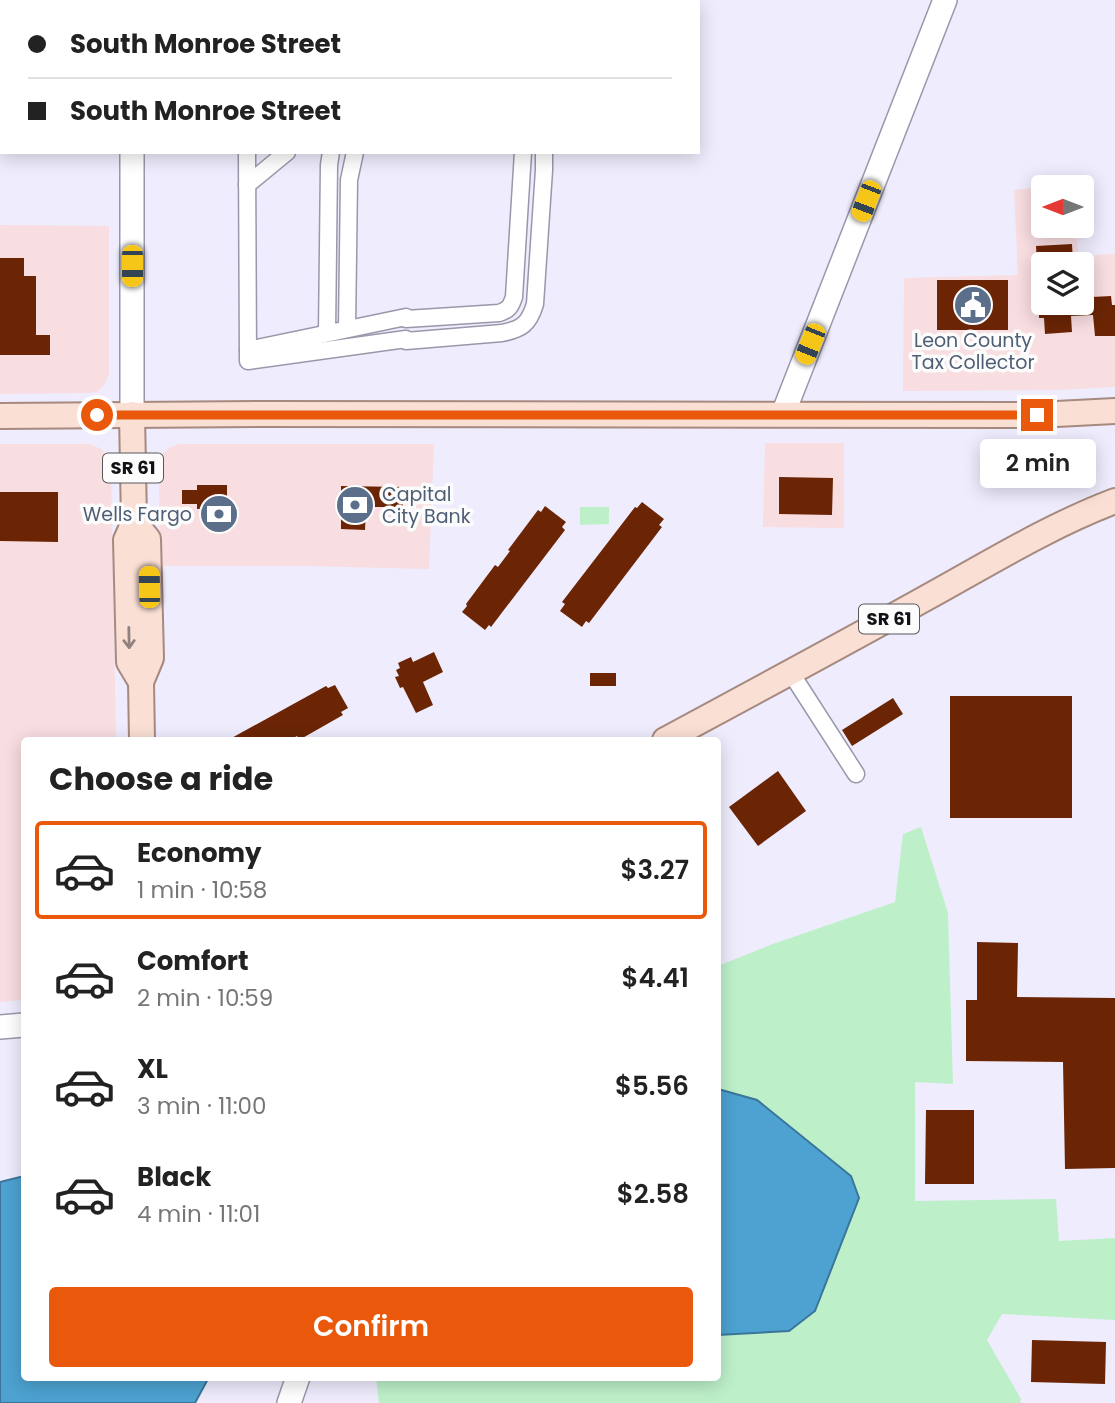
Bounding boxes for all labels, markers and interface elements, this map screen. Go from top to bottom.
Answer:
text: South Monroe Street [70,26,341,62]
text: South Monroe Street [70,93,341,129]
north arrow [1031,175,1094,238]
map controls [1031,175,1094,315]
car [849,178,884,224]
car [122,245,143,287]
button: layers [1031,252,1094,315]
public building icon: Leon County Tax Collector [952,284,994,326]
car [793,321,828,367]
place label: Leon County Tax Collector [912,327,1034,376]
route start [81,399,113,431]
route end [1021,399,1053,431]
callout: 2 min [979,440,1095,488]
text: 2 min [1006,447,1070,479]
road number: SR 61 [103,454,163,482]
place label: Capital City Bank [382,481,471,530]
bank icon: Capital City Bank [334,484,376,526]
bank icon: Wells Fargo [198,493,240,535]
place label: Wells Fargo [83,501,192,528]
car [139,566,160,608]
road number: SR 61 [859,604,919,634]
one-way arrow [122,626,136,649]
text: Choose a ride [49,756,273,801]
text: Economy [137,835,261,871]
icon: car [53,839,116,902]
text: $3.27 [620,852,689,888]
text: 1 min · 10:58 [137,874,267,906]
text: Comfort [137,943,249,979]
icon: car [53,947,116,1010]
text: $4.41 [621,960,689,996]
text: 2 min · 10:59 [137,982,273,1014]
text: XL [137,1051,168,1087]
icon: car [53,1055,116,1118]
text: $5.56 [615,1068,689,1104]
text: 3 min · 11:00 [137,1090,266,1122]
text: Black [137,1159,211,1195]
icon: car [53,1163,116,1226]
text: $2.58 [617,1176,689,1212]
text: 4 min · 11:01 [137,1198,260,1230]
button: Confirm [49,1287,693,1367]

